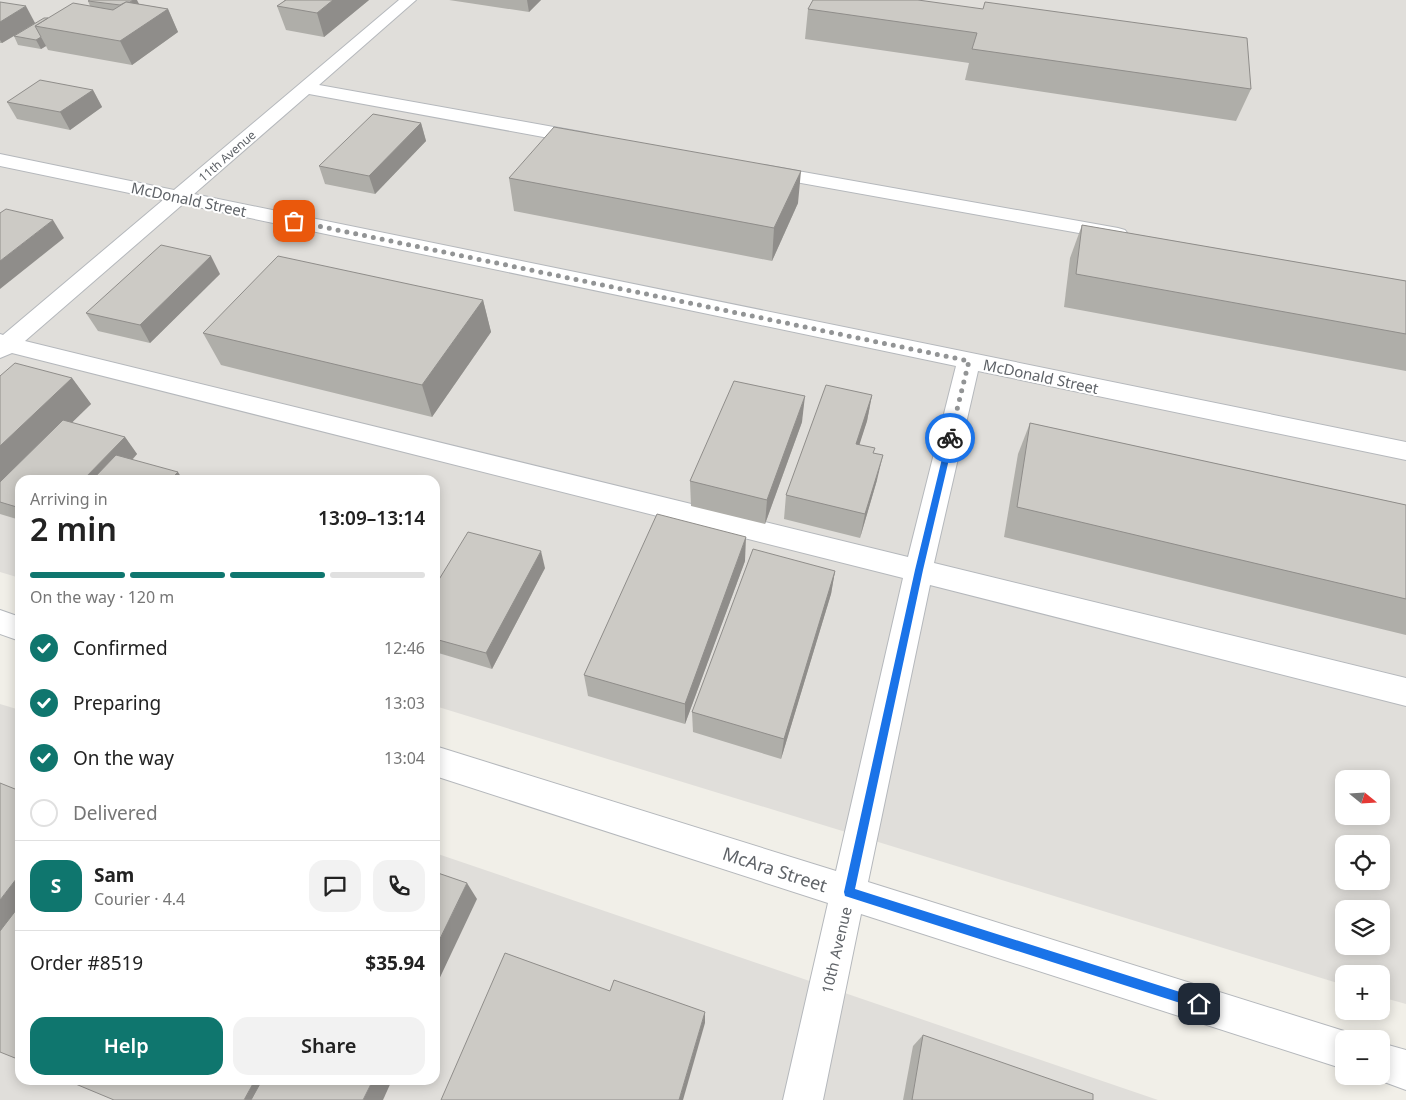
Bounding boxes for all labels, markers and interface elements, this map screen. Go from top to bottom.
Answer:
street label: 11th Avenue [195,126,259,186]
street label: McDonald Street [130,177,249,221]
pin [273,200,315,242]
icon: bag [280,207,308,235]
street label: McDonald Street [982,354,1101,398]
courier [925,413,975,463]
icon: bike [936,424,964,452]
text: Arriving in [30,488,108,510]
text: 13:09–13:14 [318,505,425,531]
text: 2 min [30,507,117,550]
text: On the way · 120 m [30,586,174,608]
icon: check [30,634,58,662]
text: Confirmed [73,635,168,661]
text: 12:46 [384,637,425,659]
icon: check [30,689,58,717]
text: Preparing [73,690,161,716]
text: 13:03 [384,692,425,714]
icon: check [30,744,58,772]
text: On the way [73,745,174,771]
text: 13:04 [384,747,425,769]
north arrow [1335,770,1390,825]
map controls [1335,770,1390,1085]
text: Delivered [73,800,158,826]
button: locate [1335,835,1390,890]
street label: McAra Street [720,841,831,897]
button: chat [309,860,361,912]
button: phone [373,860,425,912]
text: Sam [94,862,134,888]
text: S [51,873,61,899]
text: Courier · 4.4 [94,888,185,910]
button: layers [1335,900,1390,955]
street label: 10th Avenue [816,905,856,995]
text: Order #8519 [30,950,143,976]
text: $35.94 [365,950,425,976]
button: + [1335,965,1390,1020]
pin [1178,983,1220,1025]
icon: home [1185,990,1213,1018]
button: Help [30,1017,223,1075]
button: Share [233,1017,425,1075]
button: − [1335,1030,1390,1085]

